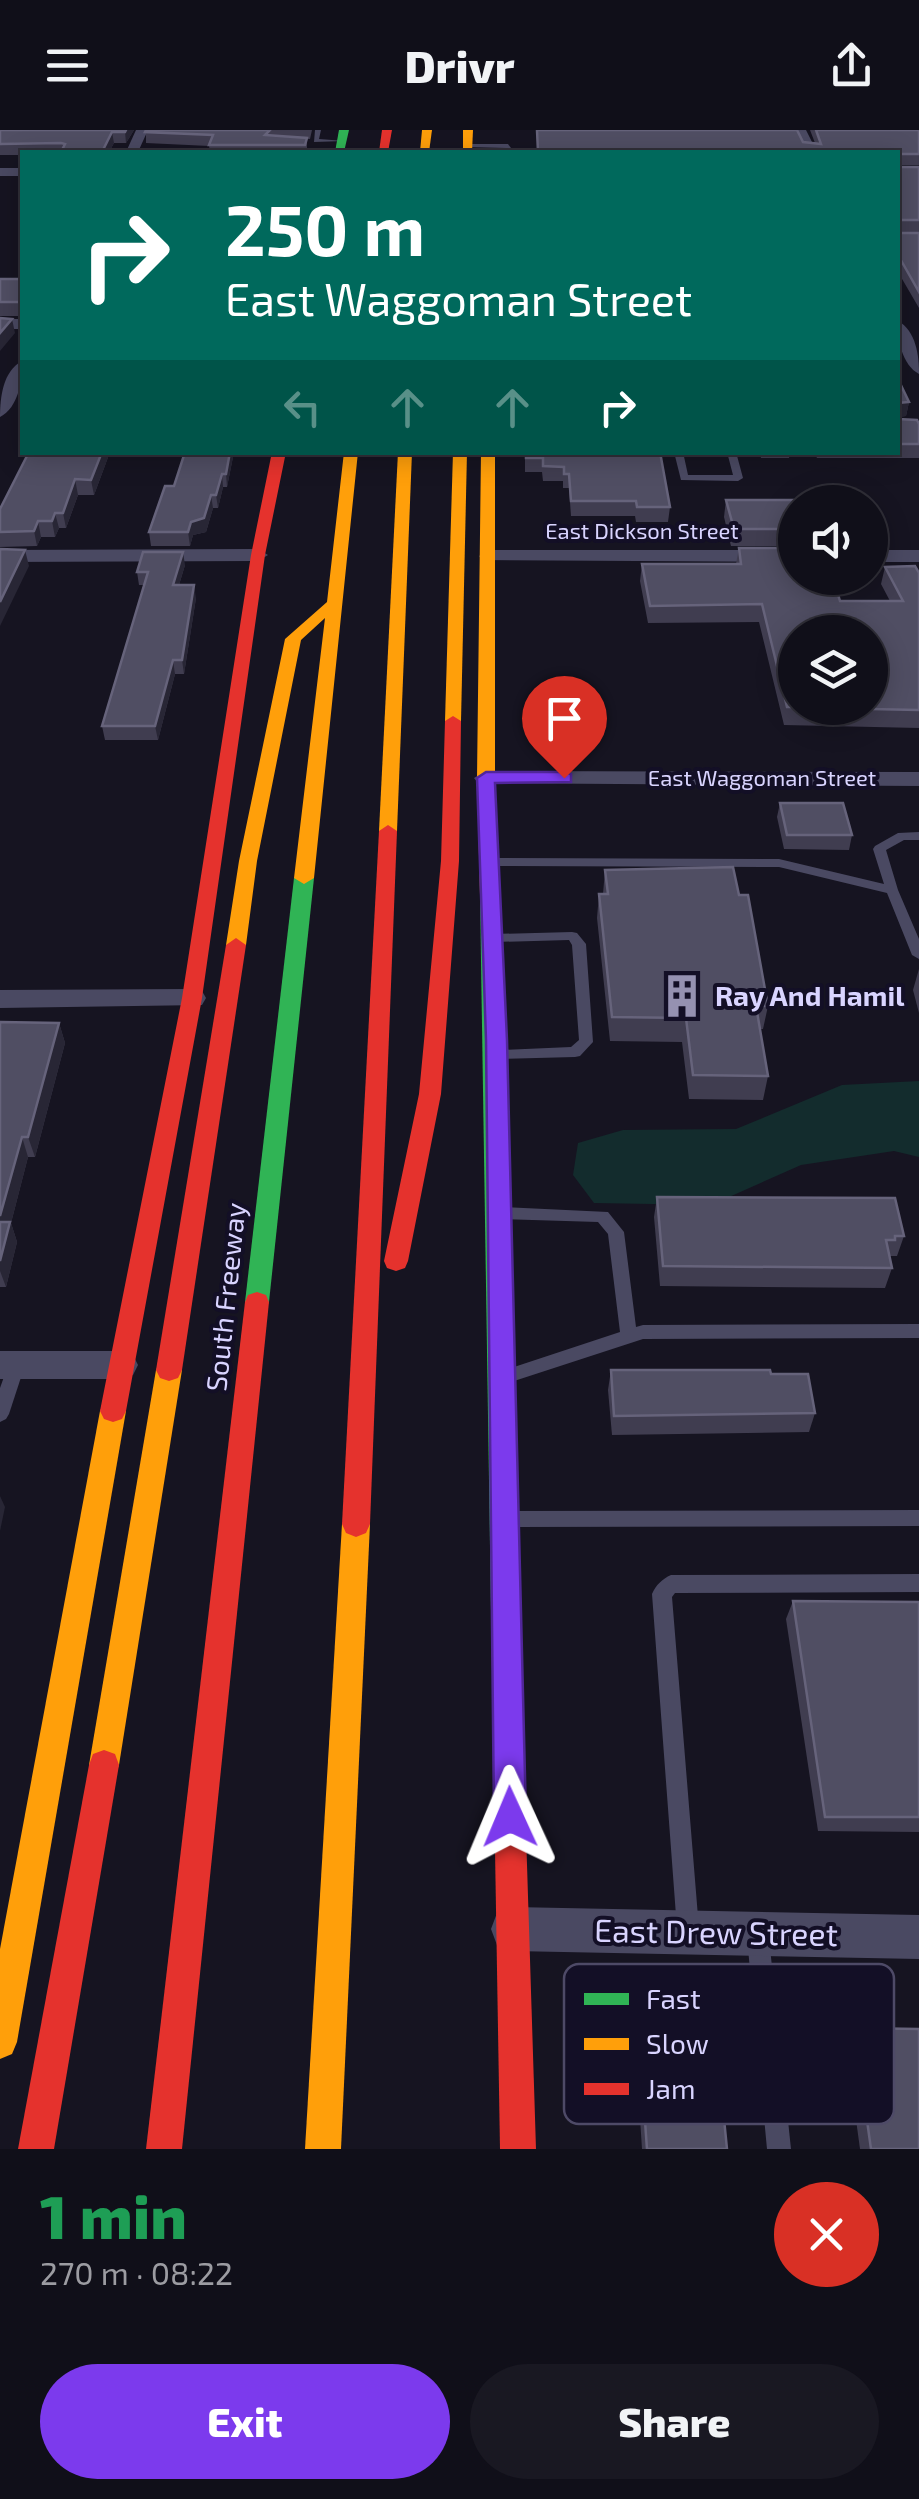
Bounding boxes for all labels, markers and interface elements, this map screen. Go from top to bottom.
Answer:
icon: menu [40,38,95,93]
text: Drivr [404,38,515,92]
icon: share [824,38,879,93]
text: 250 m [225,186,425,270]
icon: right [60,190,190,320]
text: East Waggoman Street [225,271,692,325]
icon: left [275,380,330,435]
icon: ahead [380,380,435,435]
icon: ahead [485,380,540,435]
icon: right [590,380,645,435]
map controls [778,485,888,725]
button: sound [778,485,888,595]
street label: East Dickson Street [545,517,739,543]
button: layers [778,615,888,725]
pin [522,676,607,779]
icon: arrive [537,691,592,746]
street label: East Waggoman Street [648,764,876,790]
building icon: Ray And Hamil [658,972,706,1020]
place label: Ray And Hamil [715,978,905,1012]
street label: South Freeway [198,1201,252,1393]
position arrow [458,1765,562,1869]
street label: East Drew Street [594,1910,838,1952]
legend [564,1964,894,2124]
text: Fast [646,1981,701,2015]
text: Slow [646,2026,709,2060]
text: Jam [646,2071,695,2105]
text: 1 min [40,2179,187,2251]
button: close [774,2182,879,2287]
text: 270 m · 08:22 [40,2253,233,2291]
button: Exit [40,2364,450,2479]
button: Share [470,2364,879,2479]

